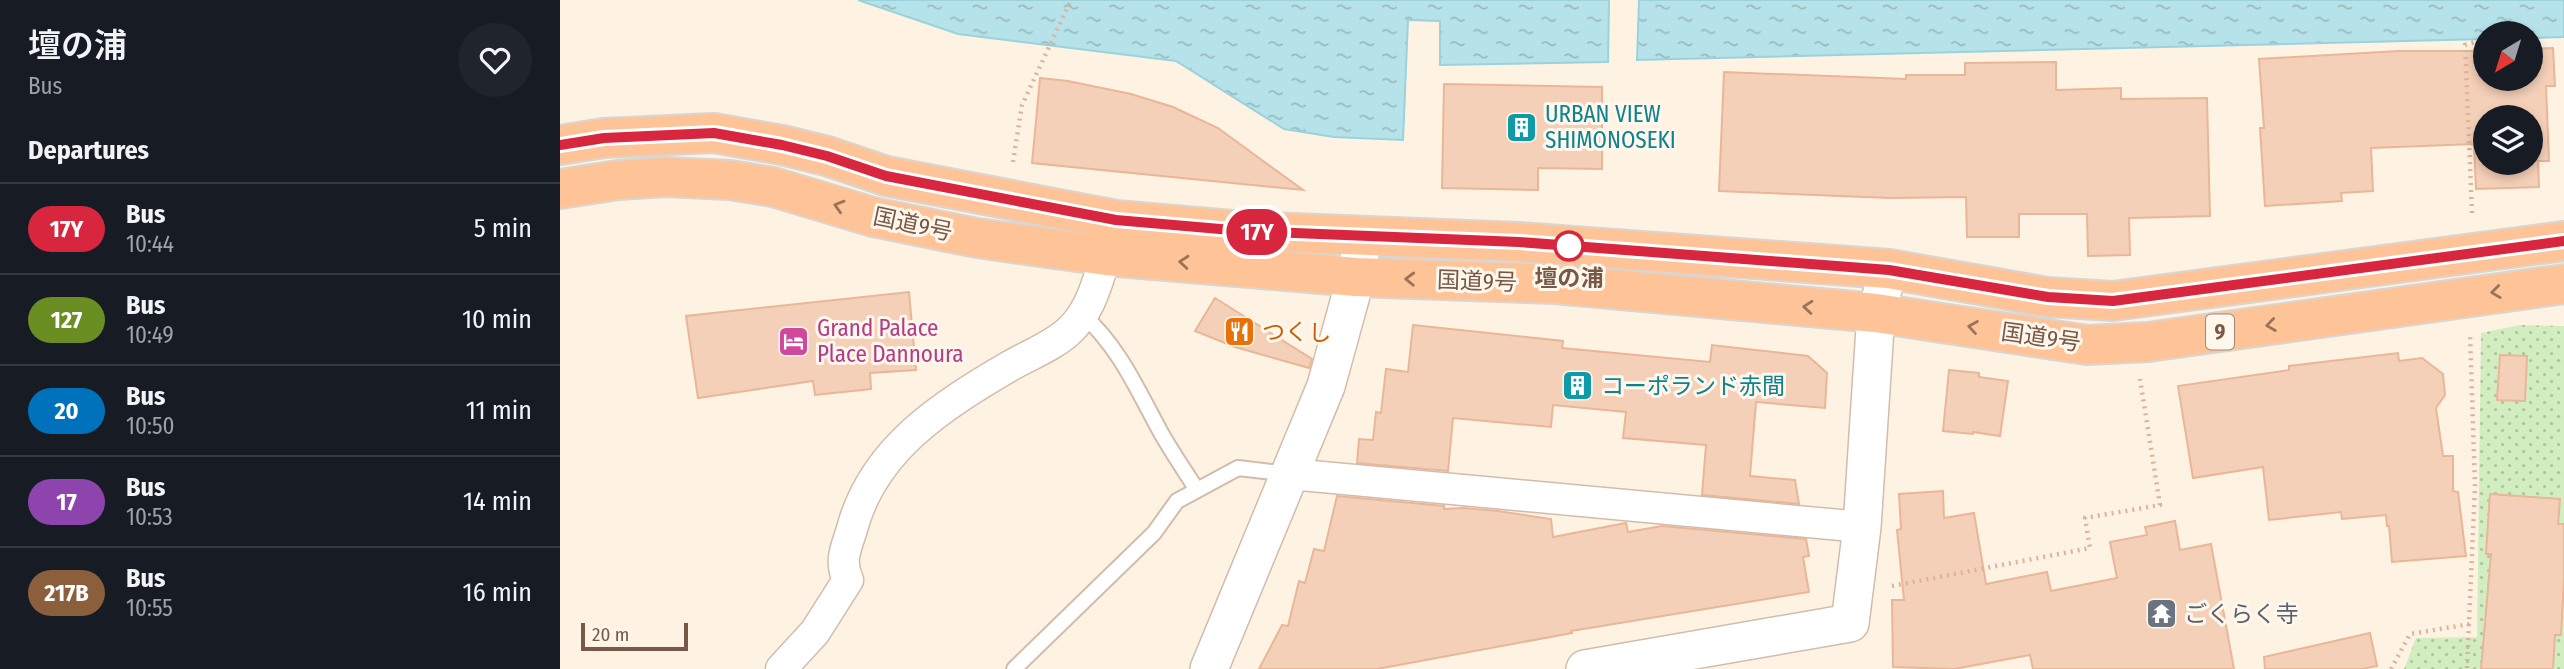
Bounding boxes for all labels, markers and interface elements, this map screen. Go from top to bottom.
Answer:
north arrow [2473,21,2543,91]
map controls [2473,21,2543,175]
button: heart [458,23,532,97]
text: 壇の浦 [28,26,127,66]
text: Bus [28,72,62,100]
place label: URBAN VIEW SHIMONOSEKI [1545,100,1676,154]
button: layers [2473,105,2543,175]
building icon: URBAN VIEW SHIMONOSEKI [1505,110,1539,144]
text: Departures [28,135,149,166]
text: Bus [126,199,165,230]
one-way arrow [833,200,845,215]
street label: 国道9号 [871,202,955,246]
line badge: 17Y [1217,209,1297,255]
text: 5 min [474,213,532,244]
text: 17Y [50,215,83,243]
text: 17Y [1240,218,1274,246]
text: 10:44 [126,230,174,258]
marker: 壇の浦 [1554,231,1584,261]
one-way arrow [1178,255,1189,270]
place label: 壇の浦 [1535,264,1604,292]
street label: 国道9号 [1436,266,1518,296]
one-way arrow [1405,271,1416,286]
one-way arrow [2490,284,2502,299]
text: Bus [126,290,165,321]
one-way arrow [1802,300,1813,315]
text: 10 min [462,304,532,335]
text: 127 [51,306,82,334]
place label: Grand Palace Place Dannoura [817,314,964,368]
road number: 9 [2206,314,2234,350]
restaurant icon: つくし [1222,315,1256,349]
one-way arrow [2265,317,2277,332]
place label: つくし [1262,318,1331,346]
street label: 国道9号 [1999,318,2083,356]
one-way arrow [1967,320,1979,335]
text: 10:49 [126,321,174,349]
hotel icon: Grand Palace Place Dannoura [777,324,811,358]
building icon: コーポランド赤間 [1561,369,1595,403]
place label: コーポランド赤間 [1601,372,1785,400]
text: Bus [126,381,165,412]
text: 11 min [466,395,532,426]
text: 20 [54,397,79,425]
text: 10:50 [126,412,174,440]
text: Bus [126,472,165,503]
text: 14 min [463,486,532,517]
text: 17 [56,488,77,516]
text: 10:53 [126,503,173,531]
text: Bus [126,563,165,594]
text: 16 min [463,577,532,608]
text: 217B [44,579,89,607]
text: 10:55 [126,594,173,622]
temple icon: ごくらく寺 [2144,597,2178,631]
place label: ごくらく寺 [2184,600,2299,628]
scale bar [581,620,688,652]
text: 20 m [592,623,629,646]

